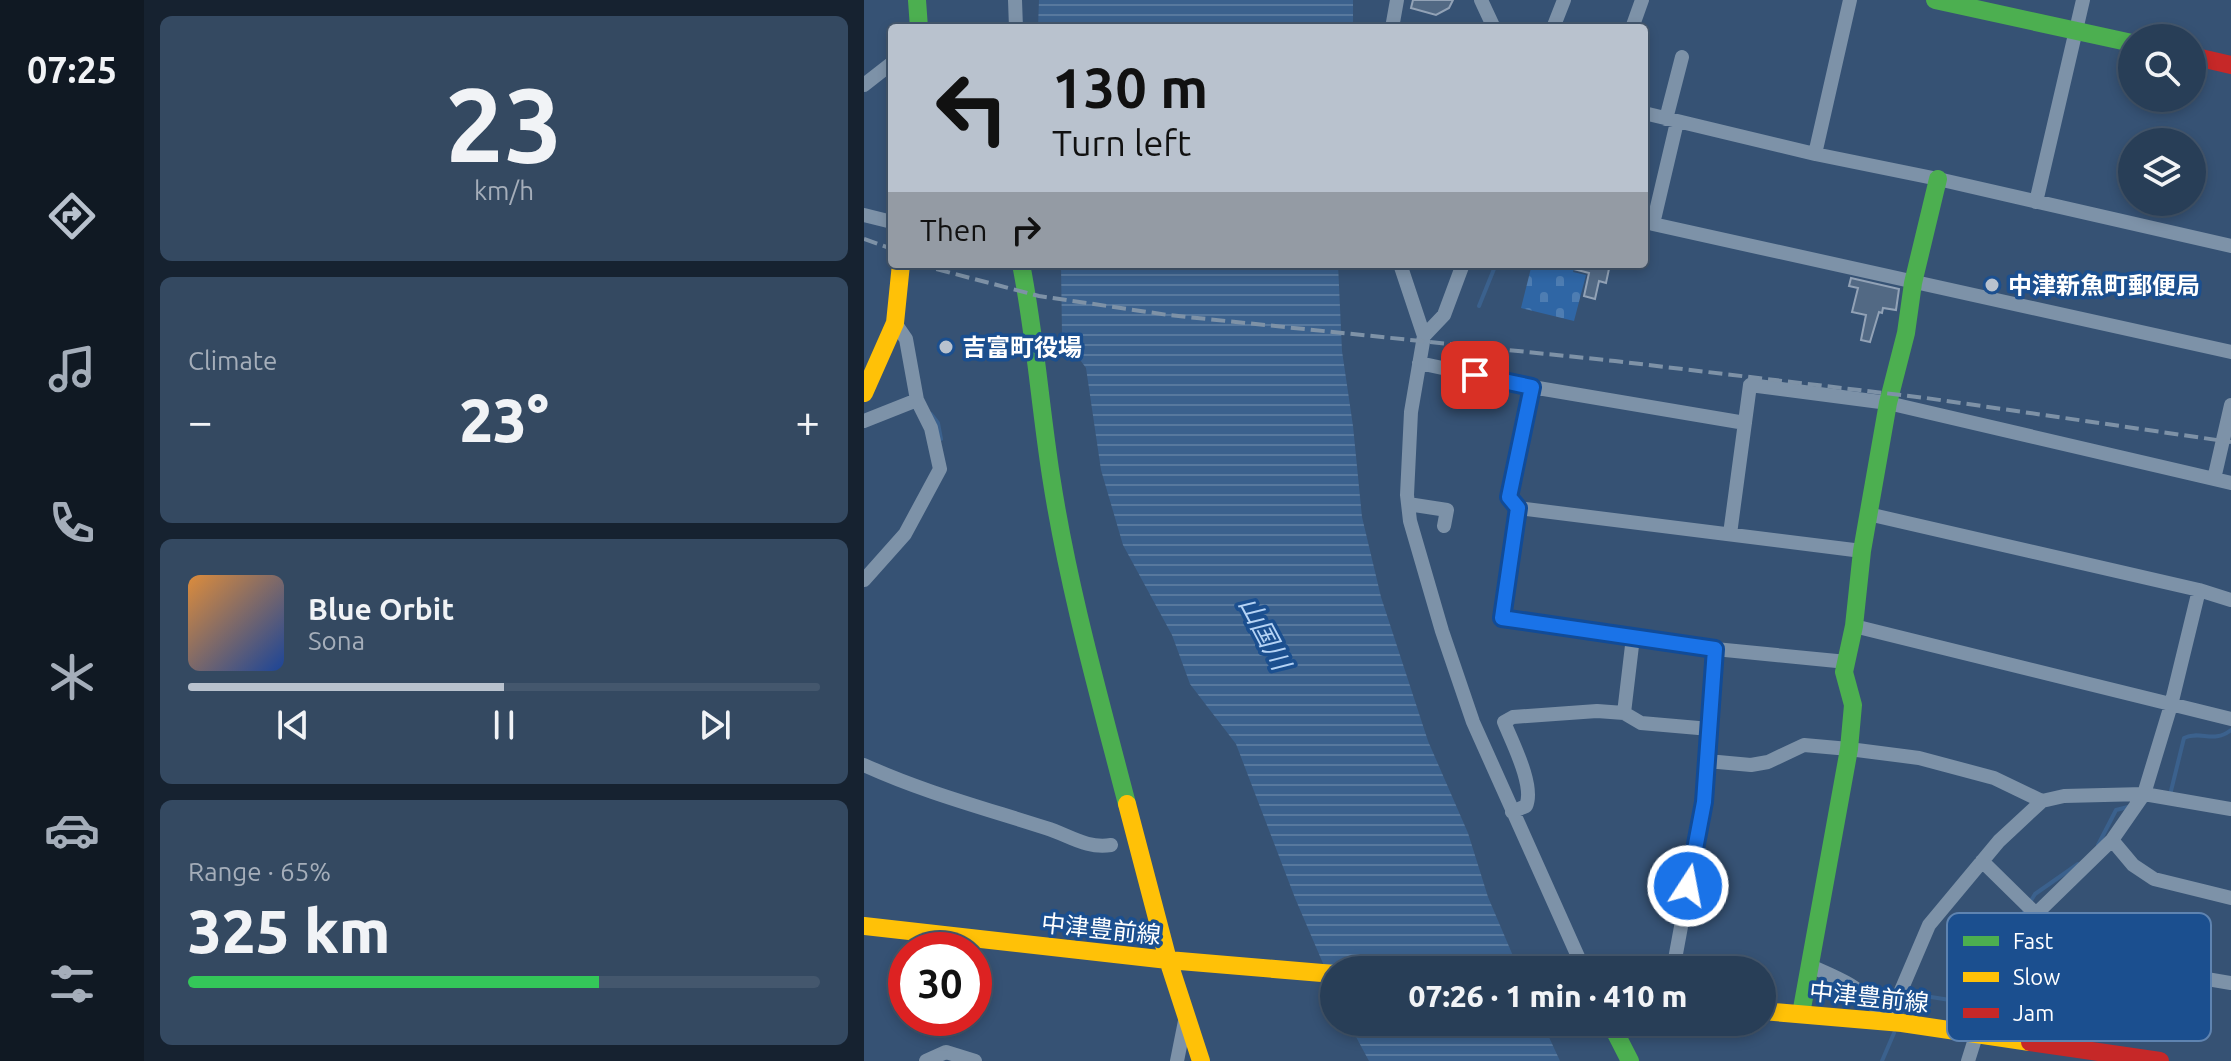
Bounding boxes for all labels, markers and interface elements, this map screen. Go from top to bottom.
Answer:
map controls [2118,24,2206,216]
button: search [2118,24,2206,112]
text: 07:25 [27,49,117,90]
icon: left [920,56,1024,160]
text: 130 m [1052,56,1208,119]
text: 23 [445,65,563,182]
text: Turn left [1052,122,1191,163]
button: layers [2118,128,2206,216]
text: km/h [474,176,534,205]
icon: directions [44,188,100,244]
icon: right [1004,208,1048,252]
text: Then [920,213,988,247]
place label: 中津新魚町郵便局 [2008,272,2200,299]
marker: 中津新魚町郵便局 [1983,276,2001,294]
place label: 吉富町役場 [962,334,1082,361]
marker: 吉富町役場 [937,338,955,356]
icon: music [44,341,100,397]
pin [1441,341,1509,409]
text: Climate [188,346,277,375]
icon: arrive [1453,353,1497,397]
text: 23° [459,386,549,453]
text: − [188,396,213,445]
text: + [795,396,820,445]
icon: phone [44,495,100,551]
text: Blue Orbit [308,592,454,626]
water label: 山国川 [1234,592,1298,677]
text: Sona [308,626,365,655]
icon: climate [44,649,100,705]
icon: previous [271,703,315,747]
icon: pause [482,703,526,747]
icon: next [693,703,737,747]
icon: car [44,802,100,858]
position arrow [1646,844,1730,928]
text: Range · 65% [188,857,331,886]
text: 325 km [188,897,390,964]
street label: 中津豊前線 [1040,909,1162,949]
legend [1947,913,2211,1041]
text: Fast [2013,928,2054,953]
speed limit sign: 30 [888,932,992,1036]
icon: filters [44,956,100,1012]
text: Slow [2013,964,2060,989]
street label: 中津豊前線 [1808,977,1930,1017]
text: 07:26 · 1 min · 410 m [1409,979,1687,1013]
text: Jam [2013,1000,2054,1025]

